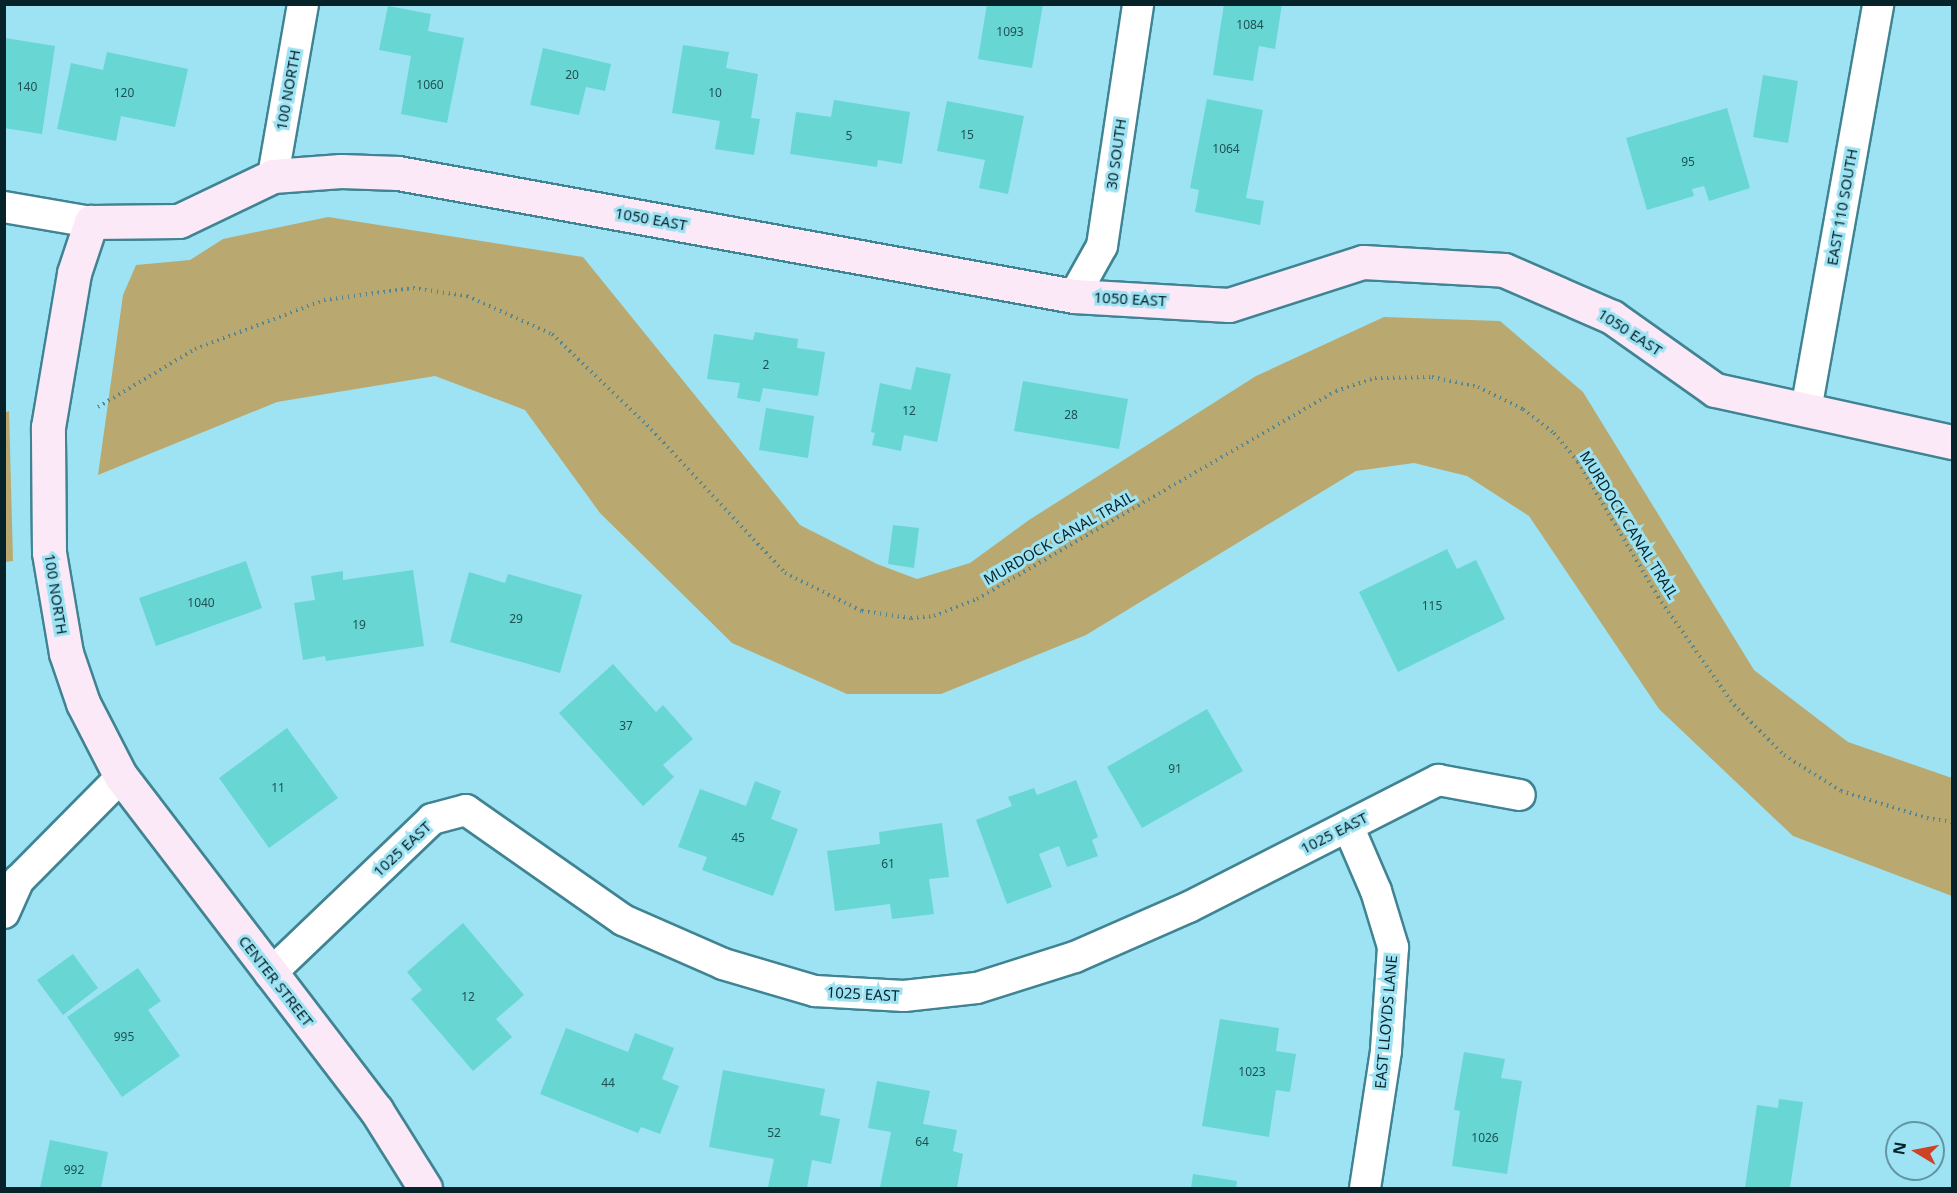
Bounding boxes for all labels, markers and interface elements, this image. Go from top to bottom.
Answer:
house number: 1084 [1236,18,1264,32]
house number: 1093 [996,25,1024,39]
street label: 100 NORTH [272,48,304,132]
house number: 20 [565,68,579,82]
house number: 1060 [416,78,444,92]
house number: 140 [17,80,37,94]
house number: 120 [114,86,134,100]
house number: 10 [708,86,722,100]
street label: 30 SOUTH [1102,117,1130,191]
house number: 15 [960,128,974,142]
house number: 5 [846,129,852,143]
house number: 1064 [1212,142,1240,156]
street label: EAST 110 SOUTH [1823,147,1861,267]
house number: 95 [1681,155,1695,169]
street label: 1050 EAST [614,204,688,234]
street label: 1050 EAST [1093,288,1167,310]
street label: 1050 EAST [1595,305,1665,359]
house number: 2 [763,358,769,372]
house number: 12 [902,404,916,418]
house number: 28 [1064,408,1078,422]
street label: MURDOCK CANAL TRAIL [1576,448,1682,602]
street label: MURDOCK CANAL TRAIL [980,487,1138,589]
street label: 100 NORTH [41,552,71,636]
house number: 1040 [187,596,215,610]
house number: 115 [1422,599,1442,613]
house number: 29 [509,612,523,626]
house number: 19 [352,618,366,632]
house number: 37 [619,719,633,733]
house number: 91 [1168,762,1182,776]
house number: 11 [271,781,285,795]
street label: 1025 EAST [1298,808,1370,858]
street label: 1025 EAST [369,818,435,880]
house number: 45 [731,831,745,845]
house number: 61 [881,857,895,871]
street label: CENTER STREET [235,932,317,1030]
street label: EAST LLOYDS LANE [1371,954,1401,1090]
street label: 1025 EAST [826,983,900,1005]
house number: 12 [461,990,475,1004]
house number: 995 [114,1030,134,1044]
house number: 1023 [1238,1065,1266,1079]
house number: 44 [601,1076,615,1090]
north arrow [1885,1121,1945,1181]
house number: 52 [767,1126,781,1140]
house number: 1026 [1471,1131,1499,1145]
house number: 64 [915,1135,929,1149]
text: N [1887,1140,1911,1157]
house number: 992 [64,1163,84,1177]

